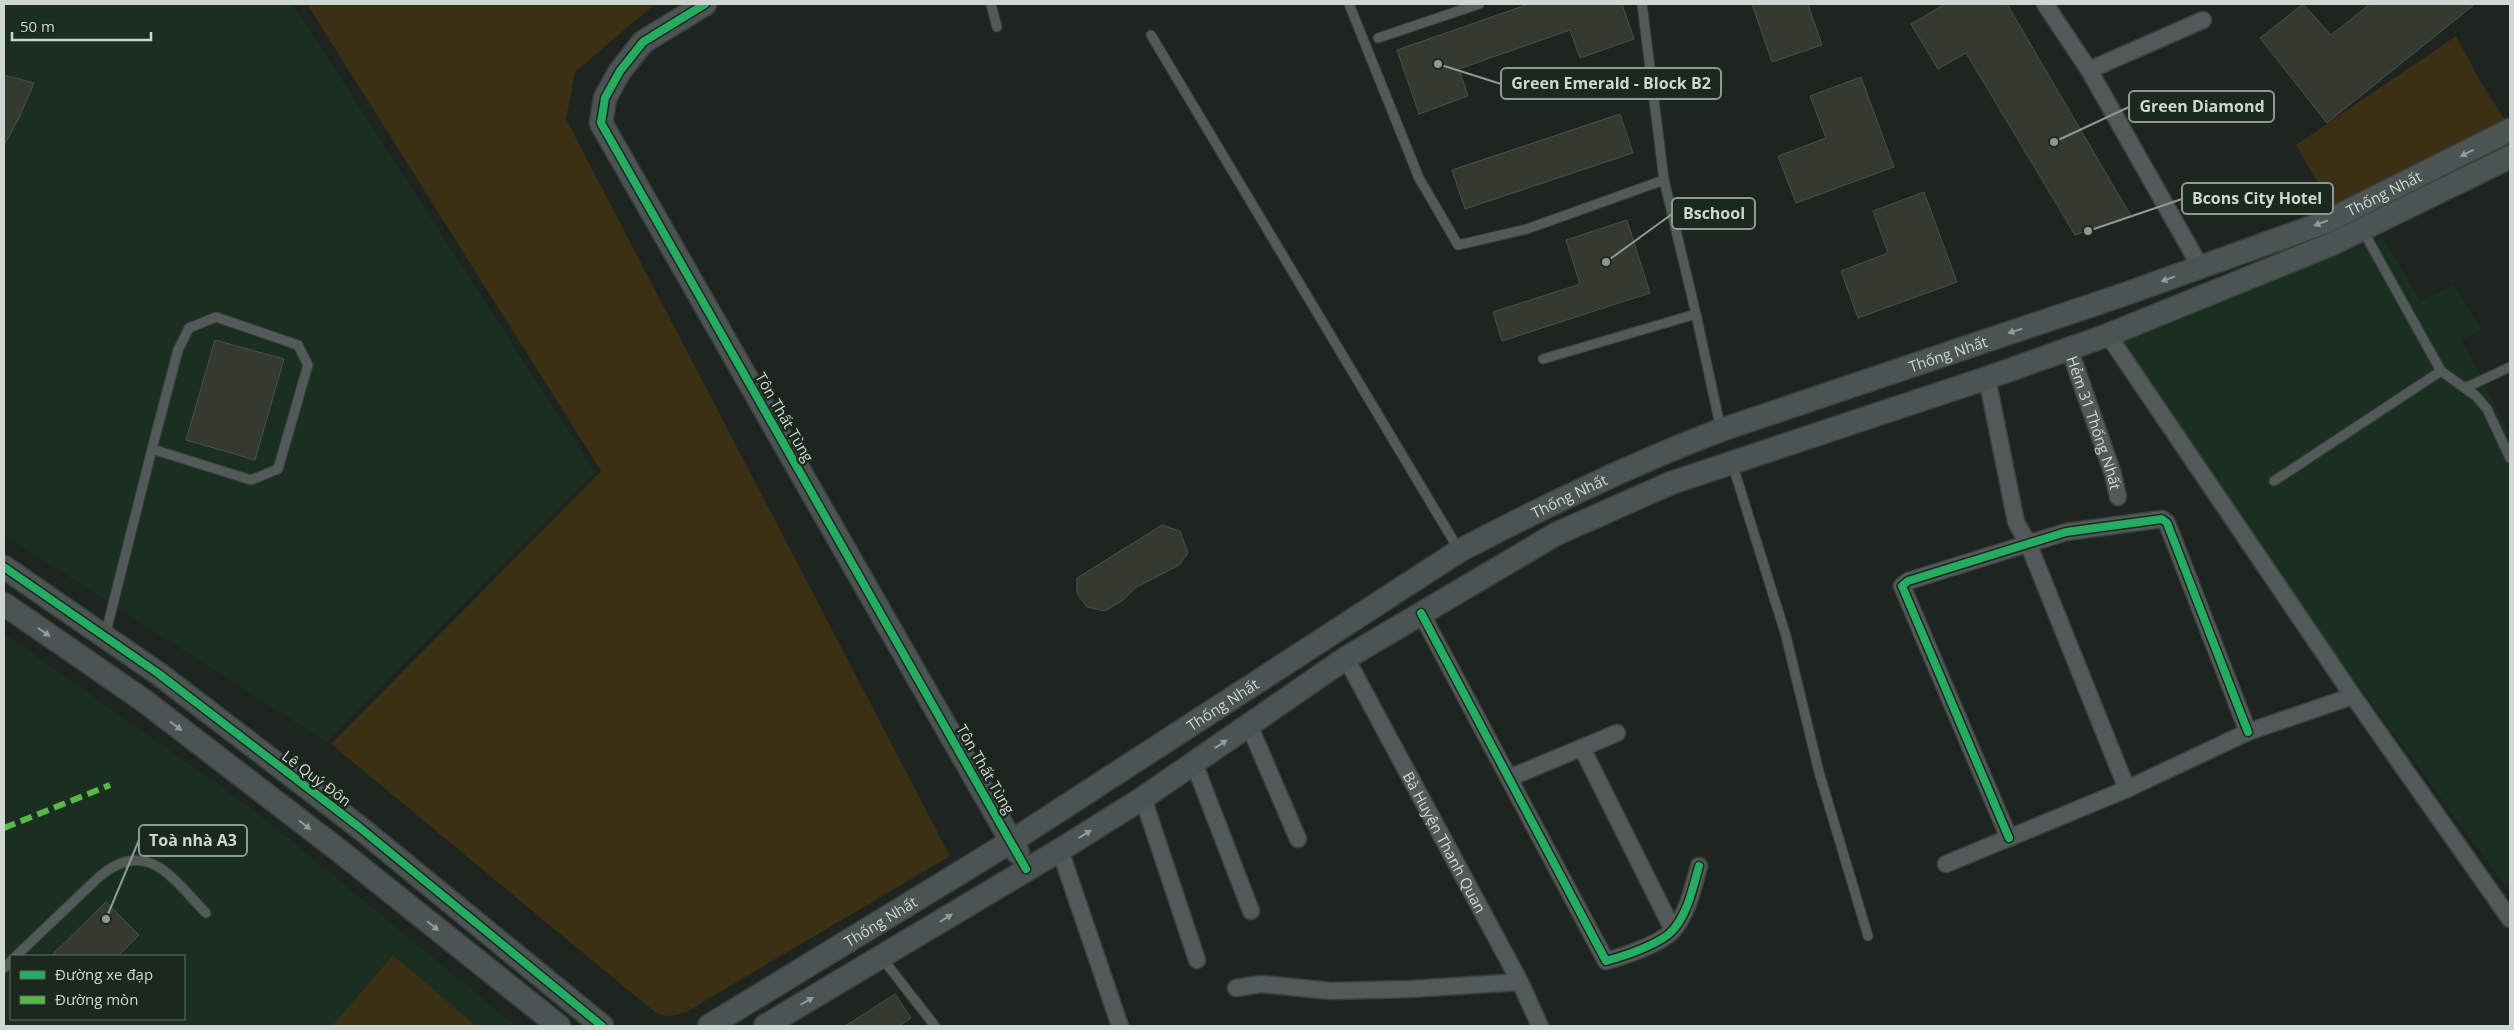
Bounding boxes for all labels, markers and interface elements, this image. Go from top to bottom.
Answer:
scale bar [12,10,151,42]
text: 50 m [20,16,55,36]
callout: Green Emerald - Block B2 [1501,68,1721,99]
text: Green Emerald - Block B2 [1511,72,1711,94]
callout: Green Diamond [2129,91,2274,122]
text: Green Diamond [2139,95,2265,117]
one-way arrow [2460,149,2474,157]
street label: Thống Nhất [2343,166,2425,220]
callout: Bcons City Hotel [2182,183,2333,214]
text: Bcons City Hotel [2192,187,2322,209]
callout: Bschool [1672,198,1755,229]
text: Bschool [1683,202,1745,224]
one-way arrow [2314,220,2328,228]
one-way arrow [2161,276,2176,283]
one-way arrow [2007,328,2022,336]
street label: Thống Nhất [1906,331,1990,376]
street label: Hẻm 31 Thống Nhất [2062,353,2126,491]
street label: Tôn Thất Tùng [751,369,819,465]
street label: Thống Nhất [1528,469,1610,523]
one-way arrow [37,627,51,637]
street label: Thống Nhất [1183,674,1262,735]
one-way arrow [169,721,183,731]
street label: Tôn Thất Tùng [952,721,1020,817]
one-way arrow [1214,740,1227,749]
street label: Lê Quý Đôn [278,745,356,811]
street label: Bà Huyện Thanh Quan [1399,768,1491,916]
one-way arrow [298,819,311,830]
callout: Toà nhà A3 [139,825,247,856]
text: Toà nhà A3 [149,829,237,851]
one-way arrow [1079,830,1092,839]
street label: Thống Nhất [840,891,921,951]
one-way arrow [940,914,953,923]
one-way arrow [426,920,439,931]
legend [10,955,185,1020]
text: Đường xe đạp [55,964,153,984]
text: Đường mòn [55,989,138,1009]
one-way arrow [800,997,813,1006]

